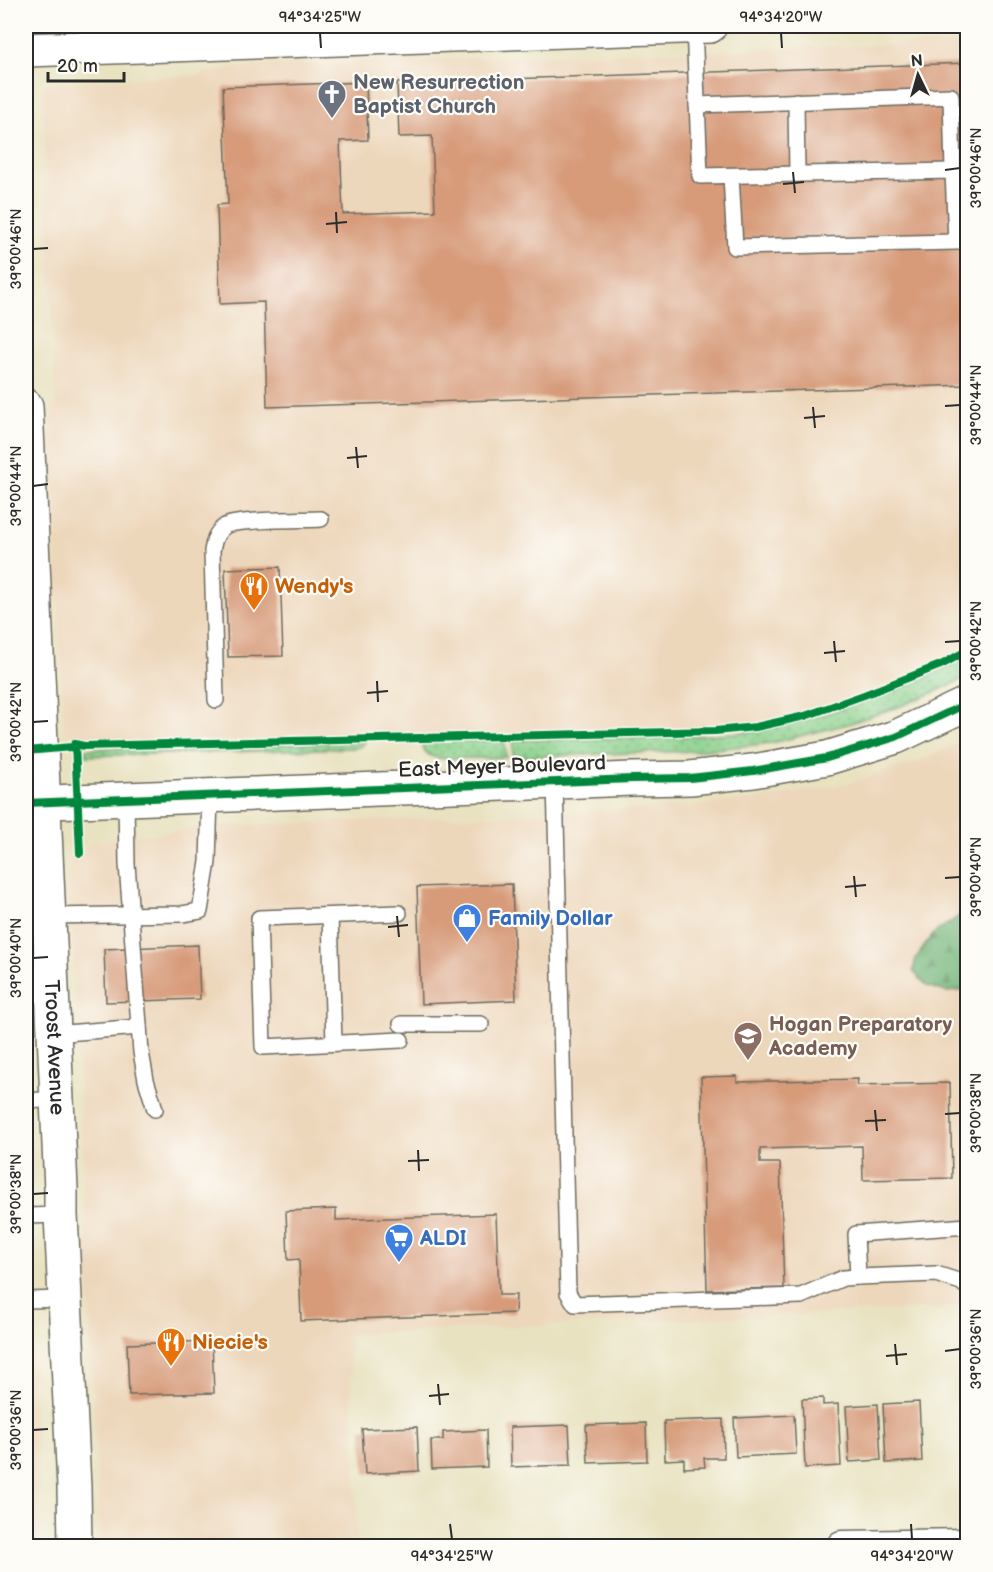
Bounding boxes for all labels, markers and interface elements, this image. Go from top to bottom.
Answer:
text: 94°34'25"W [279,8,362,27]
text: 94°34'20"W [740,8,823,27]
scale bar [48,45,124,83]
north arrow [888,45,948,105]
text: N [910,52,924,72]
text: 20 m [57,56,98,77]
place label: New Resurrection Baptist Church [353,70,525,119]
church icon: New Resurrection Baptist Church [316,78,348,120]
text: 39°00'46"N [967,127,986,209]
text: 39°00'46"N [7,208,26,290]
text: 39°00'44"N [967,365,986,446]
text: 39°00'44"N [7,446,26,527]
restaurant icon: Wendy's [238,570,270,612]
place label: Wendy's [275,574,353,599]
text: 39°00'42"N [967,601,986,681]
text: 39°00'42"N [7,682,26,762]
street label: East Meyer Boulevard [398,750,606,783]
text: 39°00'40"N [967,837,986,917]
shop icon: Family Dollar [451,902,483,944]
place label: Family Dollar [488,906,613,931]
text: 39°00'40"N [7,918,26,998]
street label: Troost Avenue [39,979,70,1116]
place label: Hogan Preparatory Academy [768,1012,952,1061]
school or university icon: Hogan Preparatory Academy [732,1020,764,1062]
text: 39°00'38"N [967,1073,986,1153]
text: 39°00'38"N [7,1154,26,1234]
supermarket icon: ALDI [383,1222,415,1264]
place label: ALDI [419,1226,467,1251]
text: 39°00'36"N [967,1308,986,1390]
restaurant icon: Niecie's [155,1326,187,1368]
place label: Niecie's [192,1330,268,1355]
text: 39°00'36"N [7,1389,26,1471]
text: 94°34'25"W [411,1547,494,1566]
text: 94°34'20"W [871,1547,954,1566]

